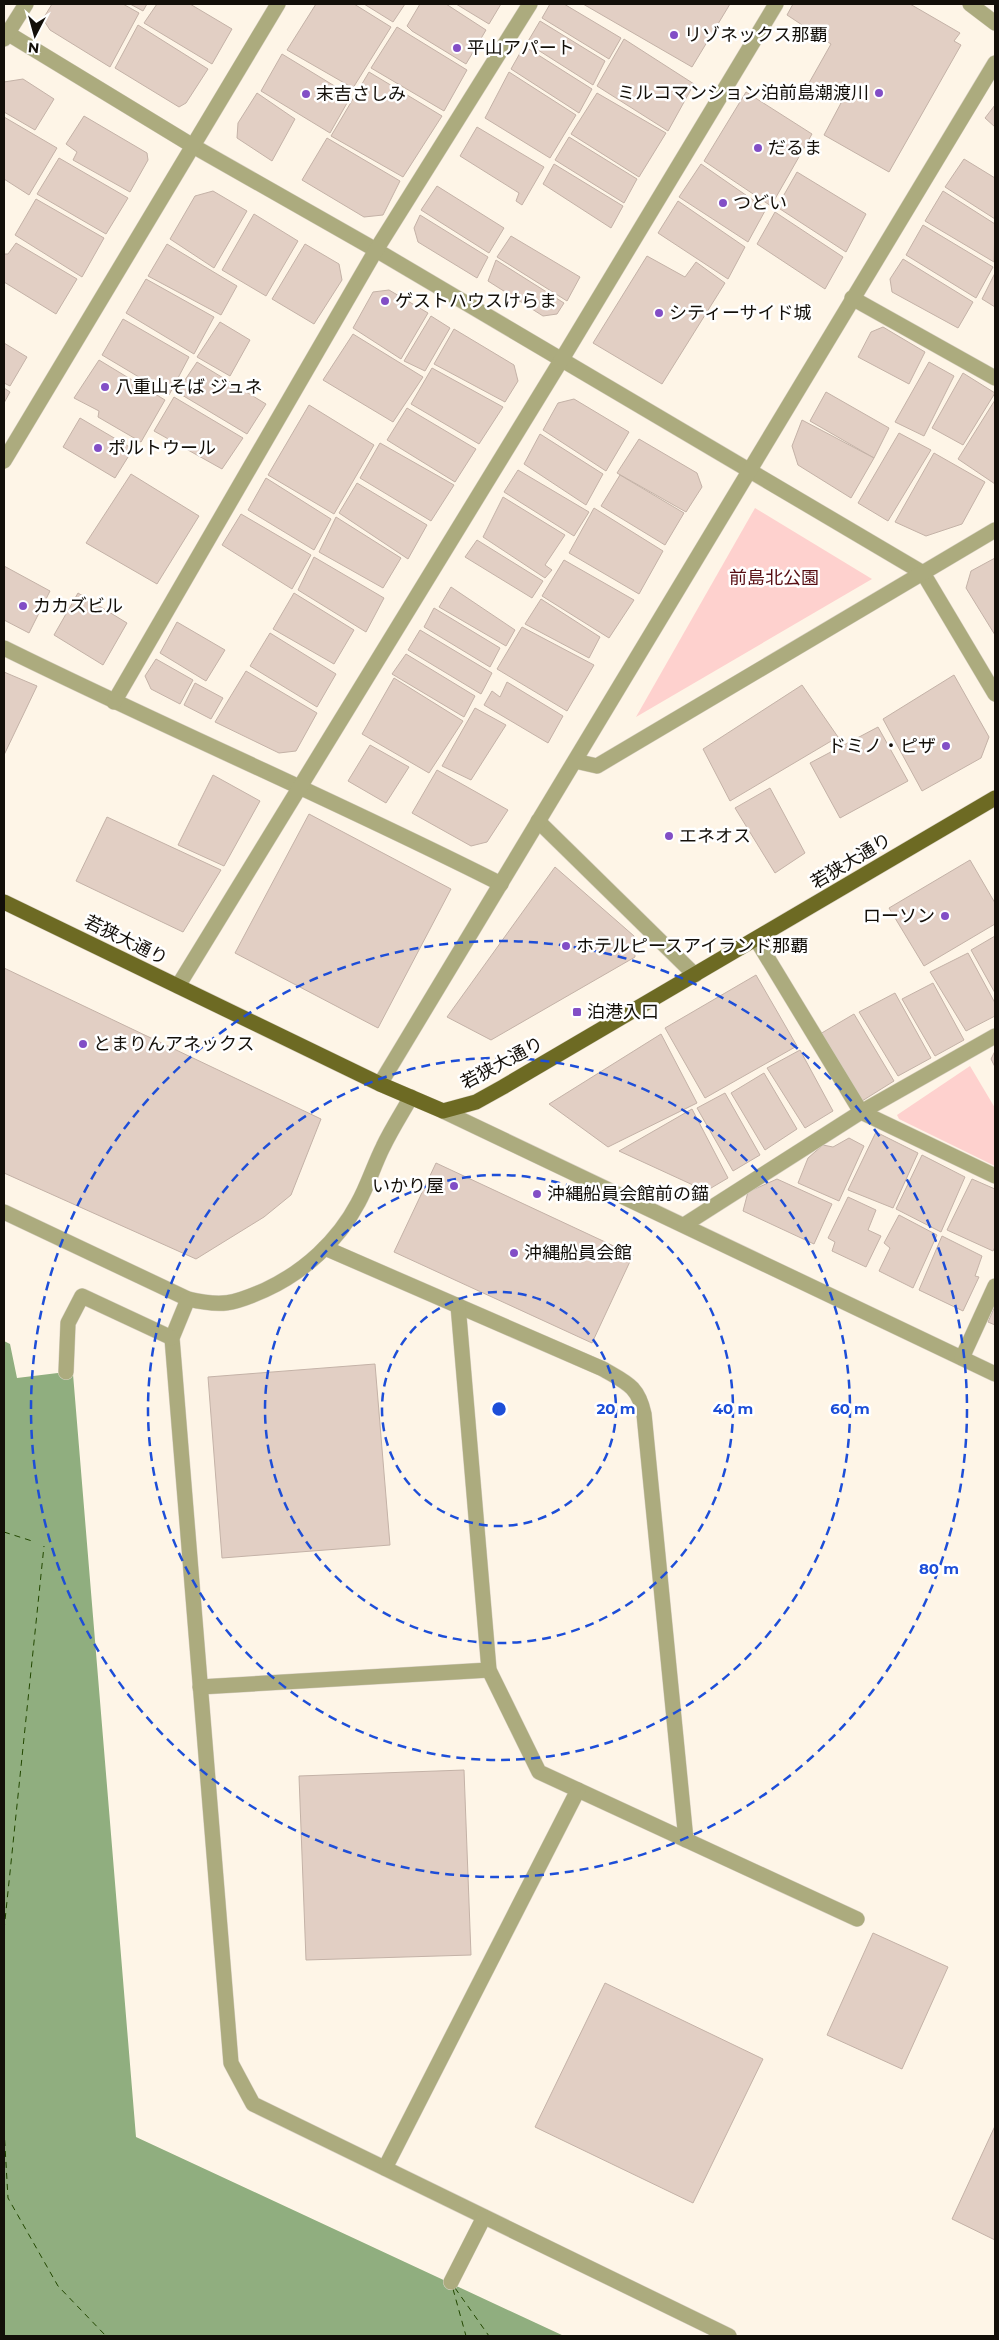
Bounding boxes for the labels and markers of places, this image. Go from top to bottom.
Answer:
place label: リゾネックス那覇 [684,24,827,46]
marker: リゾネックス那覇 [668,29,680,41]
place label: 平山アパート [467,37,575,59]
marker: 平山アパート [451,42,463,54]
place label: ミルコマンション泊前島潮渡川 [617,82,869,104]
place label: 末吉さしみ [316,83,406,105]
marker: ミルコマンション泊前島潮渡川 [873,87,885,99]
marker: 末吉さしみ [300,88,312,100]
place label: だるま [768,137,822,159]
marker: だるま [752,142,764,154]
place label: つどい [733,192,787,214]
marker: つどい [717,197,729,209]
place label: ゲストハウスけらま [395,290,557,312]
marker: ゲストハウスけらま [379,295,391,307]
place label: シティーサイド城 [669,302,812,324]
marker: シティーサイド城 [653,307,665,319]
place label: 八重山そば ジュネ [115,376,262,398]
marker: 八重山そば ジュネ [99,381,111,393]
place label: ポルトウール [108,437,216,459]
marker: ポルトウール [92,442,104,454]
place label: カカズビル [33,595,123,617]
marker: カカズビル [17,600,29,612]
place label: ドミノ・ピザ [828,735,936,757]
marker: ドミノ・ピザ [940,740,952,752]
place label: エネオス [679,825,751,847]
marker: エネオス [663,830,675,842]
place label: ローソン [863,905,935,927]
marker: ローソン [939,910,951,922]
place label: ホテルピースアイランド那覇 [576,935,808,957]
marker: ホテルピースアイランド那覇 [560,940,572,952]
place label: 泊港入口 [587,1001,659,1023]
marker: 泊港入口 [571,1006,583,1018]
place label: とまりんアネックス [93,1033,254,1055]
marker: とまりんアネックス [77,1038,89,1050]
place label: いかり屋 [372,1175,444,1197]
marker: いかり屋 [448,1180,460,1192]
place label: 沖縄船員会館前の錨 [547,1183,709,1205]
marker: 沖縄船員会館前の錨 [531,1188,543,1200]
place label: 沖縄船員会館 [524,1242,632,1264]
marker: 沖縄船員会館 [508,1247,520,1259]
centre of rings [490,1400,508,1418]

